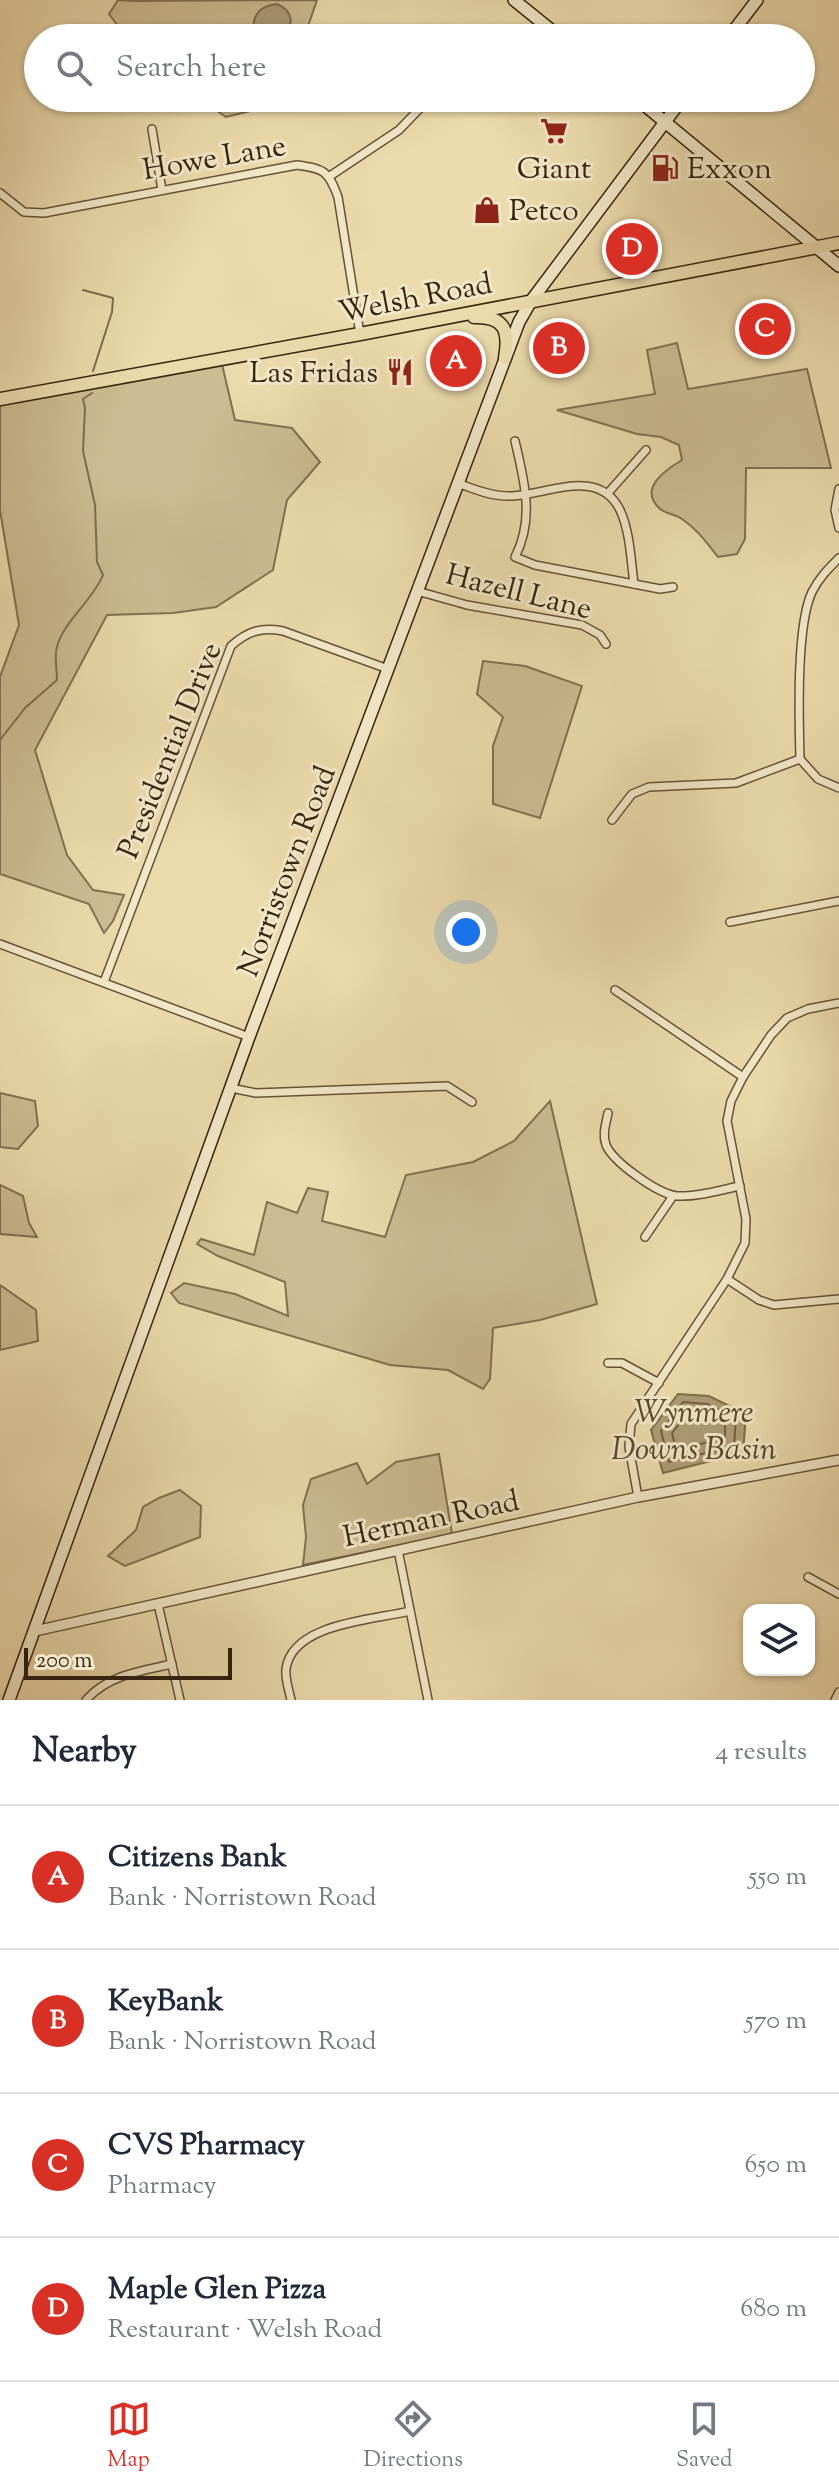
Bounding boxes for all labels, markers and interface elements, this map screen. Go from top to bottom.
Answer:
search box [24,24,815,112]
icon: search [52,46,96,90]
text: Search here [116,47,266,90]
supermarket icon: Giant [539,116,569,146]
street label: Howe Lane [140,126,289,193]
place label: Giant [517,149,591,192]
place label: Exxon [687,149,772,192]
fuel station icon: Exxon [650,153,680,183]
place label: Petco [509,191,579,234]
shop icon: Petco [472,195,502,225]
pin: D [606,219,658,279]
street label: Welsh Road [335,263,496,335]
pin: C [739,299,791,359]
pin: B [533,318,585,378]
pin: A [430,331,482,391]
place label: Las Fridas [250,353,378,396]
restaurant icon: Las Fridas [385,357,415,387]
street label: Hazell Lane [441,555,596,632]
street label: Presidential Drive [108,636,234,865]
street label: Norristown Road [228,760,348,983]
your location [446,912,486,952]
water label: Wynmere Downs Basin [611,1391,777,1474]
street label: Herman Road [339,1481,524,1560]
map controls [743,1604,815,1676]
button: layers [743,1604,815,1676]
scale bar [24,1644,232,1680]
text: 200 m [36,1646,92,1678]
text: Nearby [32,1728,137,1777]
text: 4 results [715,1734,807,1771]
text: Citizens Bank [108,1837,287,1880]
text: A [47,1859,69,1896]
text: 550 m [748,1859,807,1896]
text: Bank · Norristown Road [108,1880,376,1917]
text: KeyBank [108,1981,224,2024]
text: B [50,2003,66,2040]
text: 570 m [745,2003,807,2040]
text: Bank · Norristown Road [108,2024,376,2061]
text: CVS Pharmacy [108,2125,305,2168]
text: C [48,2147,68,2184]
text: 650 m [744,2147,807,2184]
text: Pharmacy [108,2168,216,2205]
text: Maple Glen Pizza [108,2269,326,2312]
text: D [48,2291,68,2328]
text: 680 m [740,2291,807,2328]
text: Restaurant · Welsh Road [108,2312,382,2349]
tab: Map [107,2397,151,2477]
tab: Directions [364,2397,463,2477]
tab: Saved [676,2397,732,2477]

